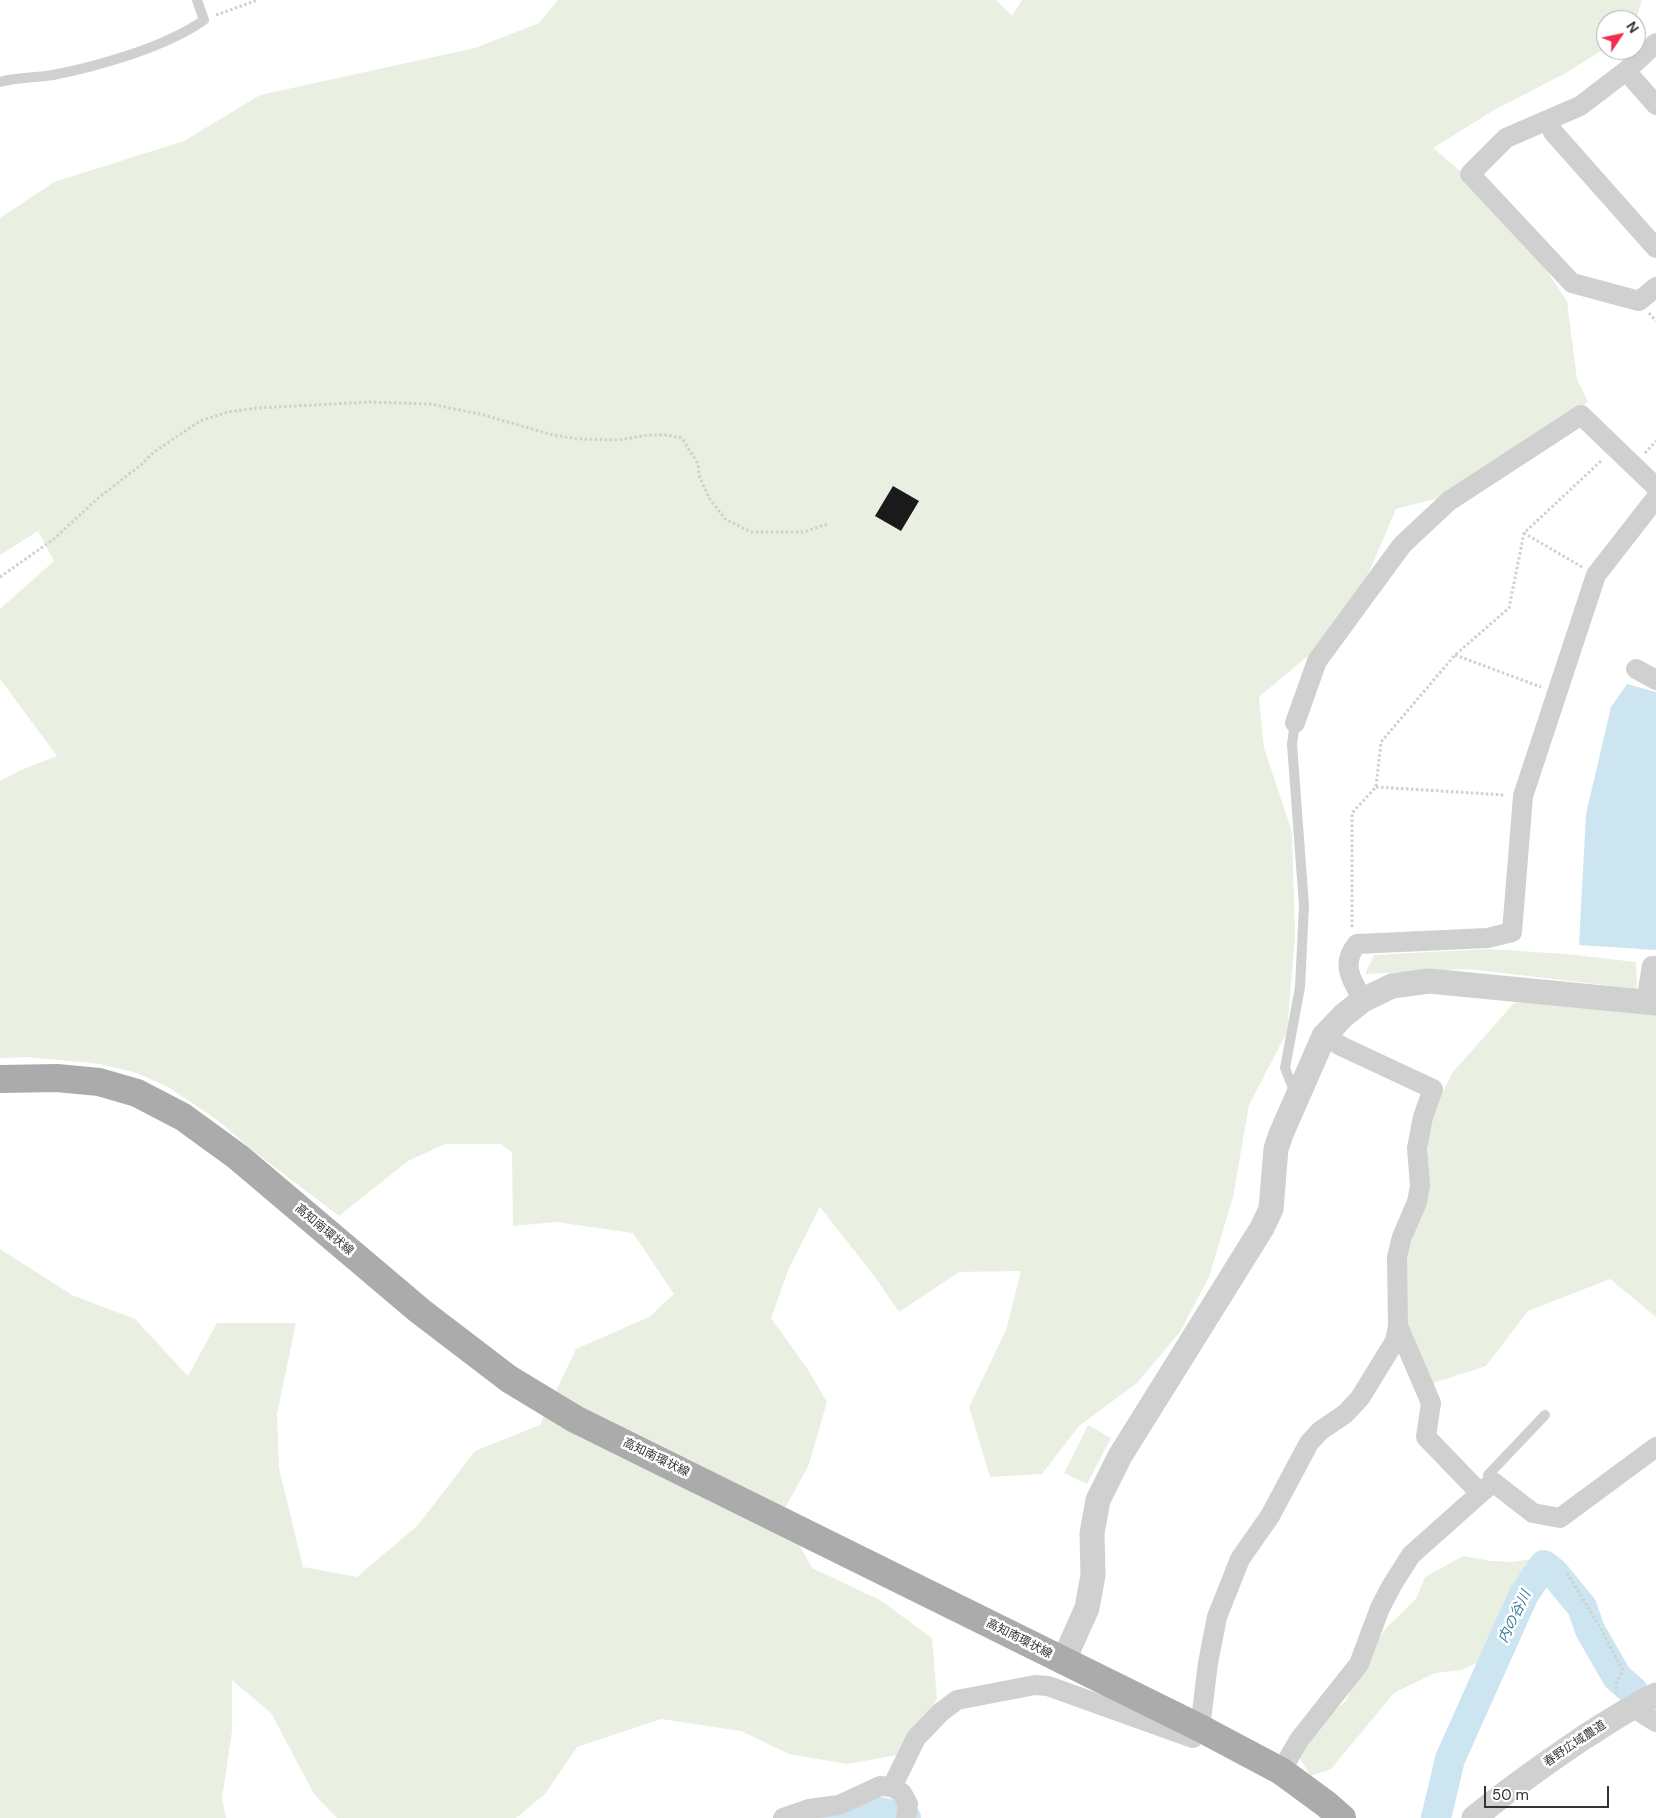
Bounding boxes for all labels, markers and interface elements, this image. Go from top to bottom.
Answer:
north arrow [1596,10,1646,60]
text: N [1622,18,1643,36]
street label: 高知南環状線 [292,1201,356,1259]
street label: 高知南環状線 [620,1436,692,1480]
water label: 内の谷川 [1495,1588,1535,1646]
street label: 高知南環状線 [984,1616,1054,1662]
street label: 春野広域農道 [1541,1718,1609,1770]
scale bar [1486,1776,1611,1808]
text: 50 m [1492,1785,1529,1805]

